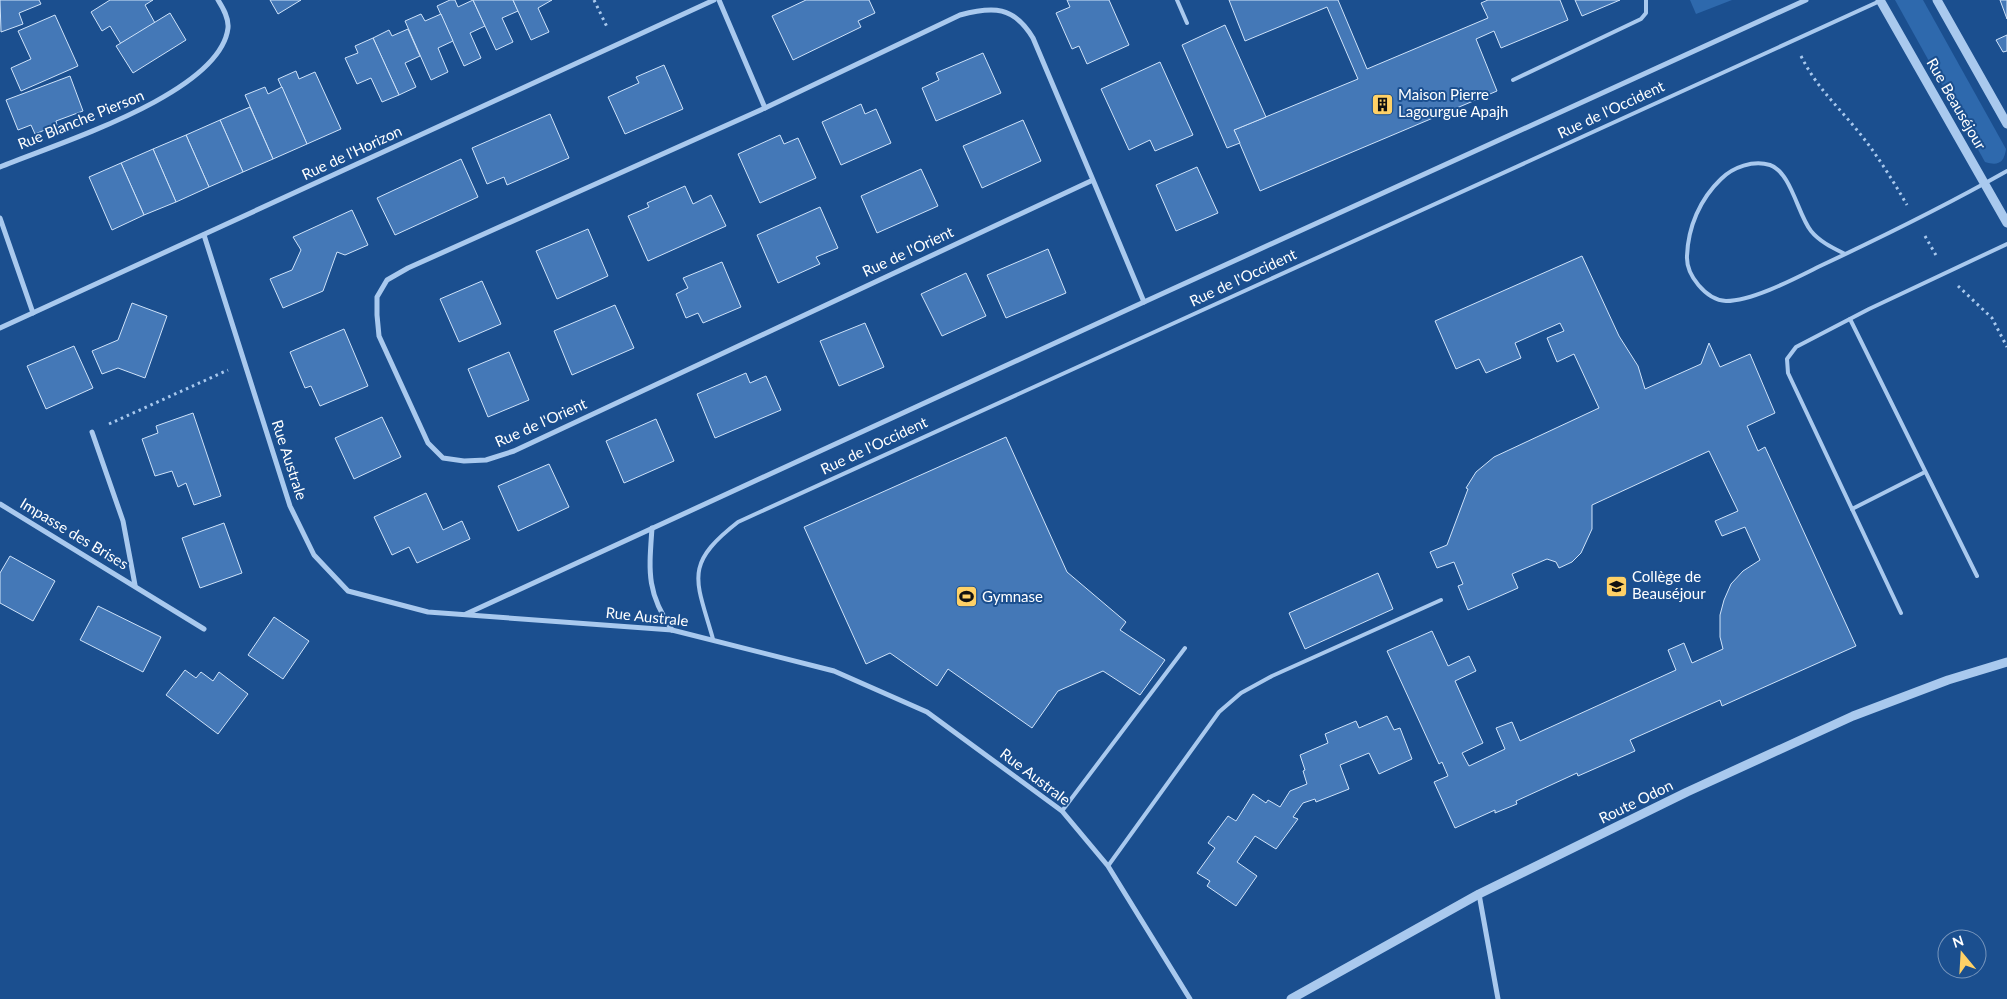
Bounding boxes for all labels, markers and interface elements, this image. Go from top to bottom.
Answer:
street label: Rue Beauséjour [1923,54,1991,153]
street label: Rue de l'Occident [1554,76,1667,142]
place label: Maison Pierre Lagourgue Apajh [1398,85,1508,120]
street label: Rue Blanche Pierson [15,86,146,153]
building icon: Maison Pierre Lagourgue Apajh [1370,92,1394,116]
street label: Rue de l'Horizon [299,121,404,183]
street label: Rue de l'Orient [859,222,957,280]
street label: Rue de l'Occident [1186,244,1299,310]
street label: Rue de l'Orient [492,394,590,450]
street label: Rue de l'Occident [817,412,930,478]
street label: Rue Australe [269,417,311,502]
street label: Impasse des Brises [17,494,132,573]
place label: Collège de Beauséjour [1632,567,1706,602]
school or university icon: Collège de Beauséjour [1604,574,1628,598]
sports icon: Gymnase [954,585,978,609]
place label: Gymnase [982,587,1043,605]
street label: Rue Australe [605,603,689,629]
street label: Rue Australe [997,744,1074,808]
street label: Route Odon [1596,775,1675,827]
north arrow [1937,929,1987,979]
text: N [1950,931,1966,951]

